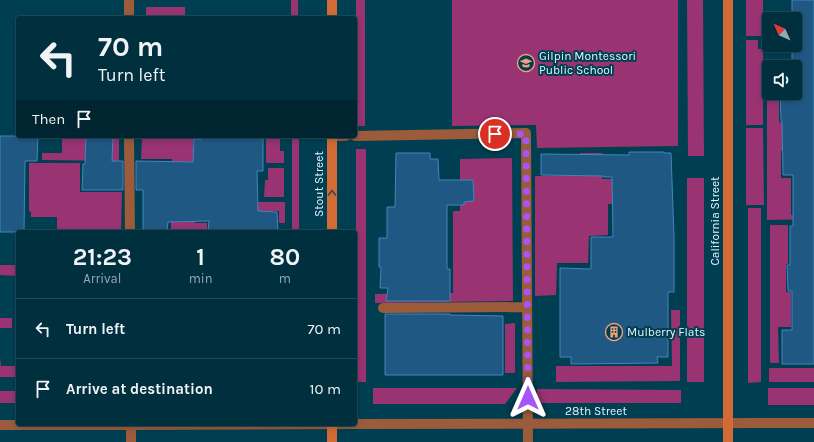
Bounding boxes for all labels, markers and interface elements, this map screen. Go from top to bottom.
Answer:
north arrow [762,12,802,52]
map controls [762,12,802,100]
text: 70 m [98,30,163,63]
icon: left [32,32,84,84]
place label: Gilpin Montessori Public School [539,49,636,77]
school or university icon: Gilpin Montessori Public School [516,53,536,73]
button: sound [762,60,802,100]
text: Turn left [98,64,166,86]
icon: arrive [73,108,95,130]
text: Then [32,110,65,128]
pin [478,117,512,151]
icon: arrive [484,123,506,145]
street label: Stout Street [312,151,326,217]
street label: California Street [708,176,722,266]
one-way arrow [328,190,336,196]
text: 21:23 [73,243,132,271]
text: 1 [196,243,205,271]
text: 80 [269,243,300,271]
text: Arrival [83,271,121,286]
text: min [189,271,213,286]
text: m [279,271,291,286]
icon: left [32,318,54,340]
text: Turn left [66,320,125,338]
text: 70 m [307,320,341,338]
building icon: Mulberry Flats [604,322,624,342]
place label: Mulberry Flats [627,325,705,339]
position arrow [507,377,549,419]
icon: arrive [32,378,54,400]
text: Arrive at destination [66,380,213,398]
text: 10 m [310,380,341,398]
street label: 28th Street [565,404,627,418]

